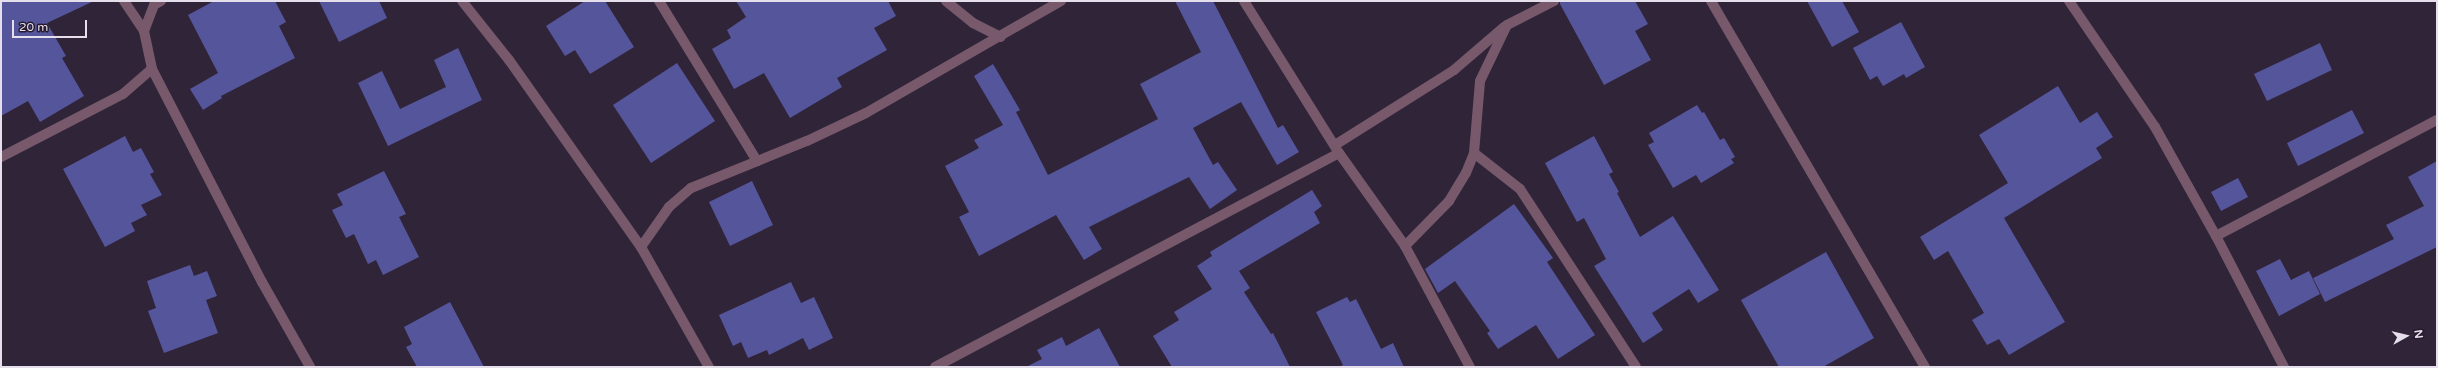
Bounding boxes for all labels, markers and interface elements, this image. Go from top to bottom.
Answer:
scale bar [14,12,89,38]
text: 20 m [19,20,48,34]
north arrow [2386,316,2426,356]
text: N [2411,329,2425,340]

